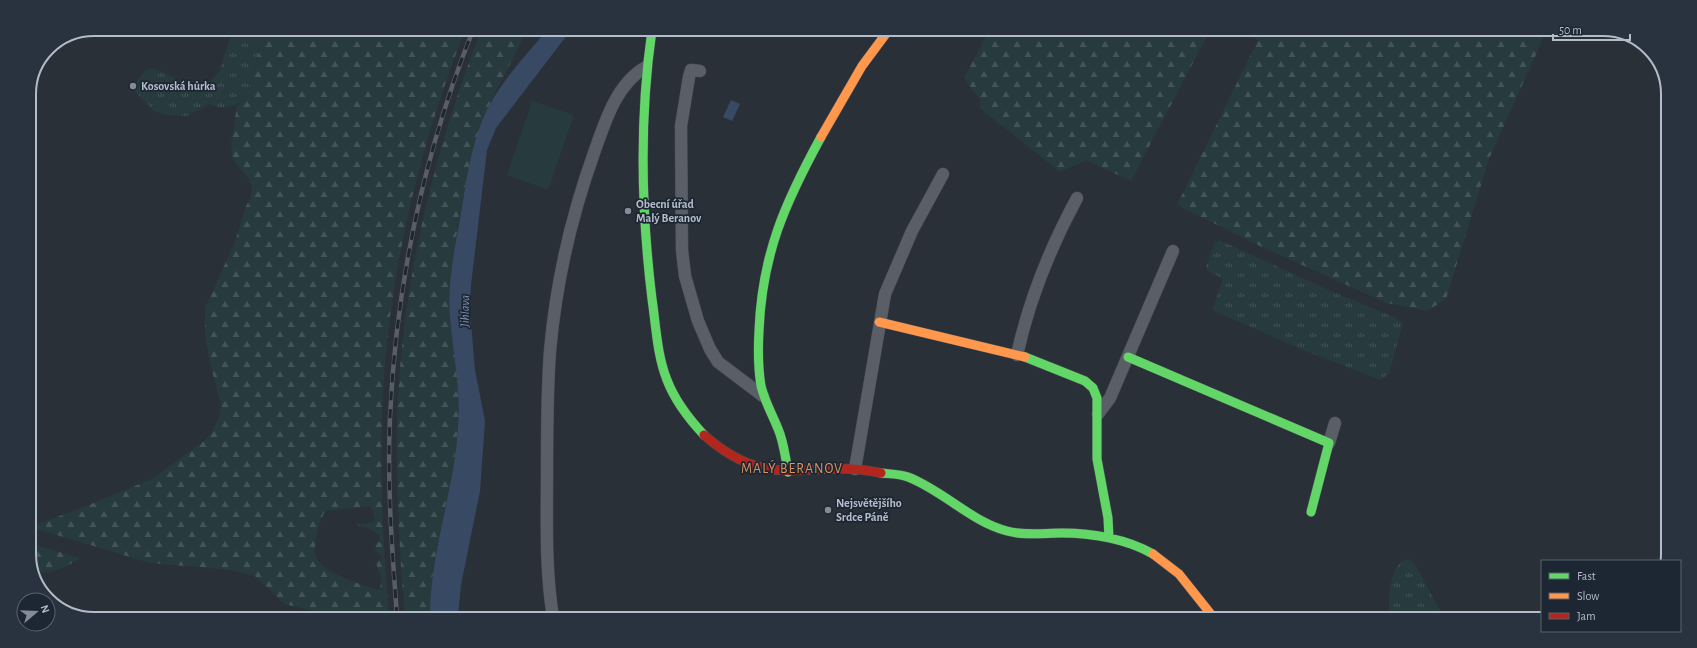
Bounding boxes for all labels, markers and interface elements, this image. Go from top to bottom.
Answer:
scale bar [1553,16,1630,42]
text: 50 m [1559,24,1582,36]
place label: Kosovská hůrka [141,80,216,92]
marker: Kosovská hůrka [128,81,138,91]
place label: Obecní úřad Malý Beranov [636,198,702,225]
marker: Obecní úřad Malý Beranov [623,206,633,216]
water label: Jihlava [459,294,472,328]
district label: MALÝ BERANOV [741,459,843,476]
place label: Nejsvětějšího Srdce Páně [836,497,902,523]
marker: Nejsvětějšího Srdce Páně [823,505,833,515]
legend [1541,560,1681,632]
text: Fast [1577,570,1596,582]
text: Slow [1577,590,1599,602]
north arrow [16,592,56,632]
text: N [39,603,51,614]
text: Jam [1577,610,1596,622]

